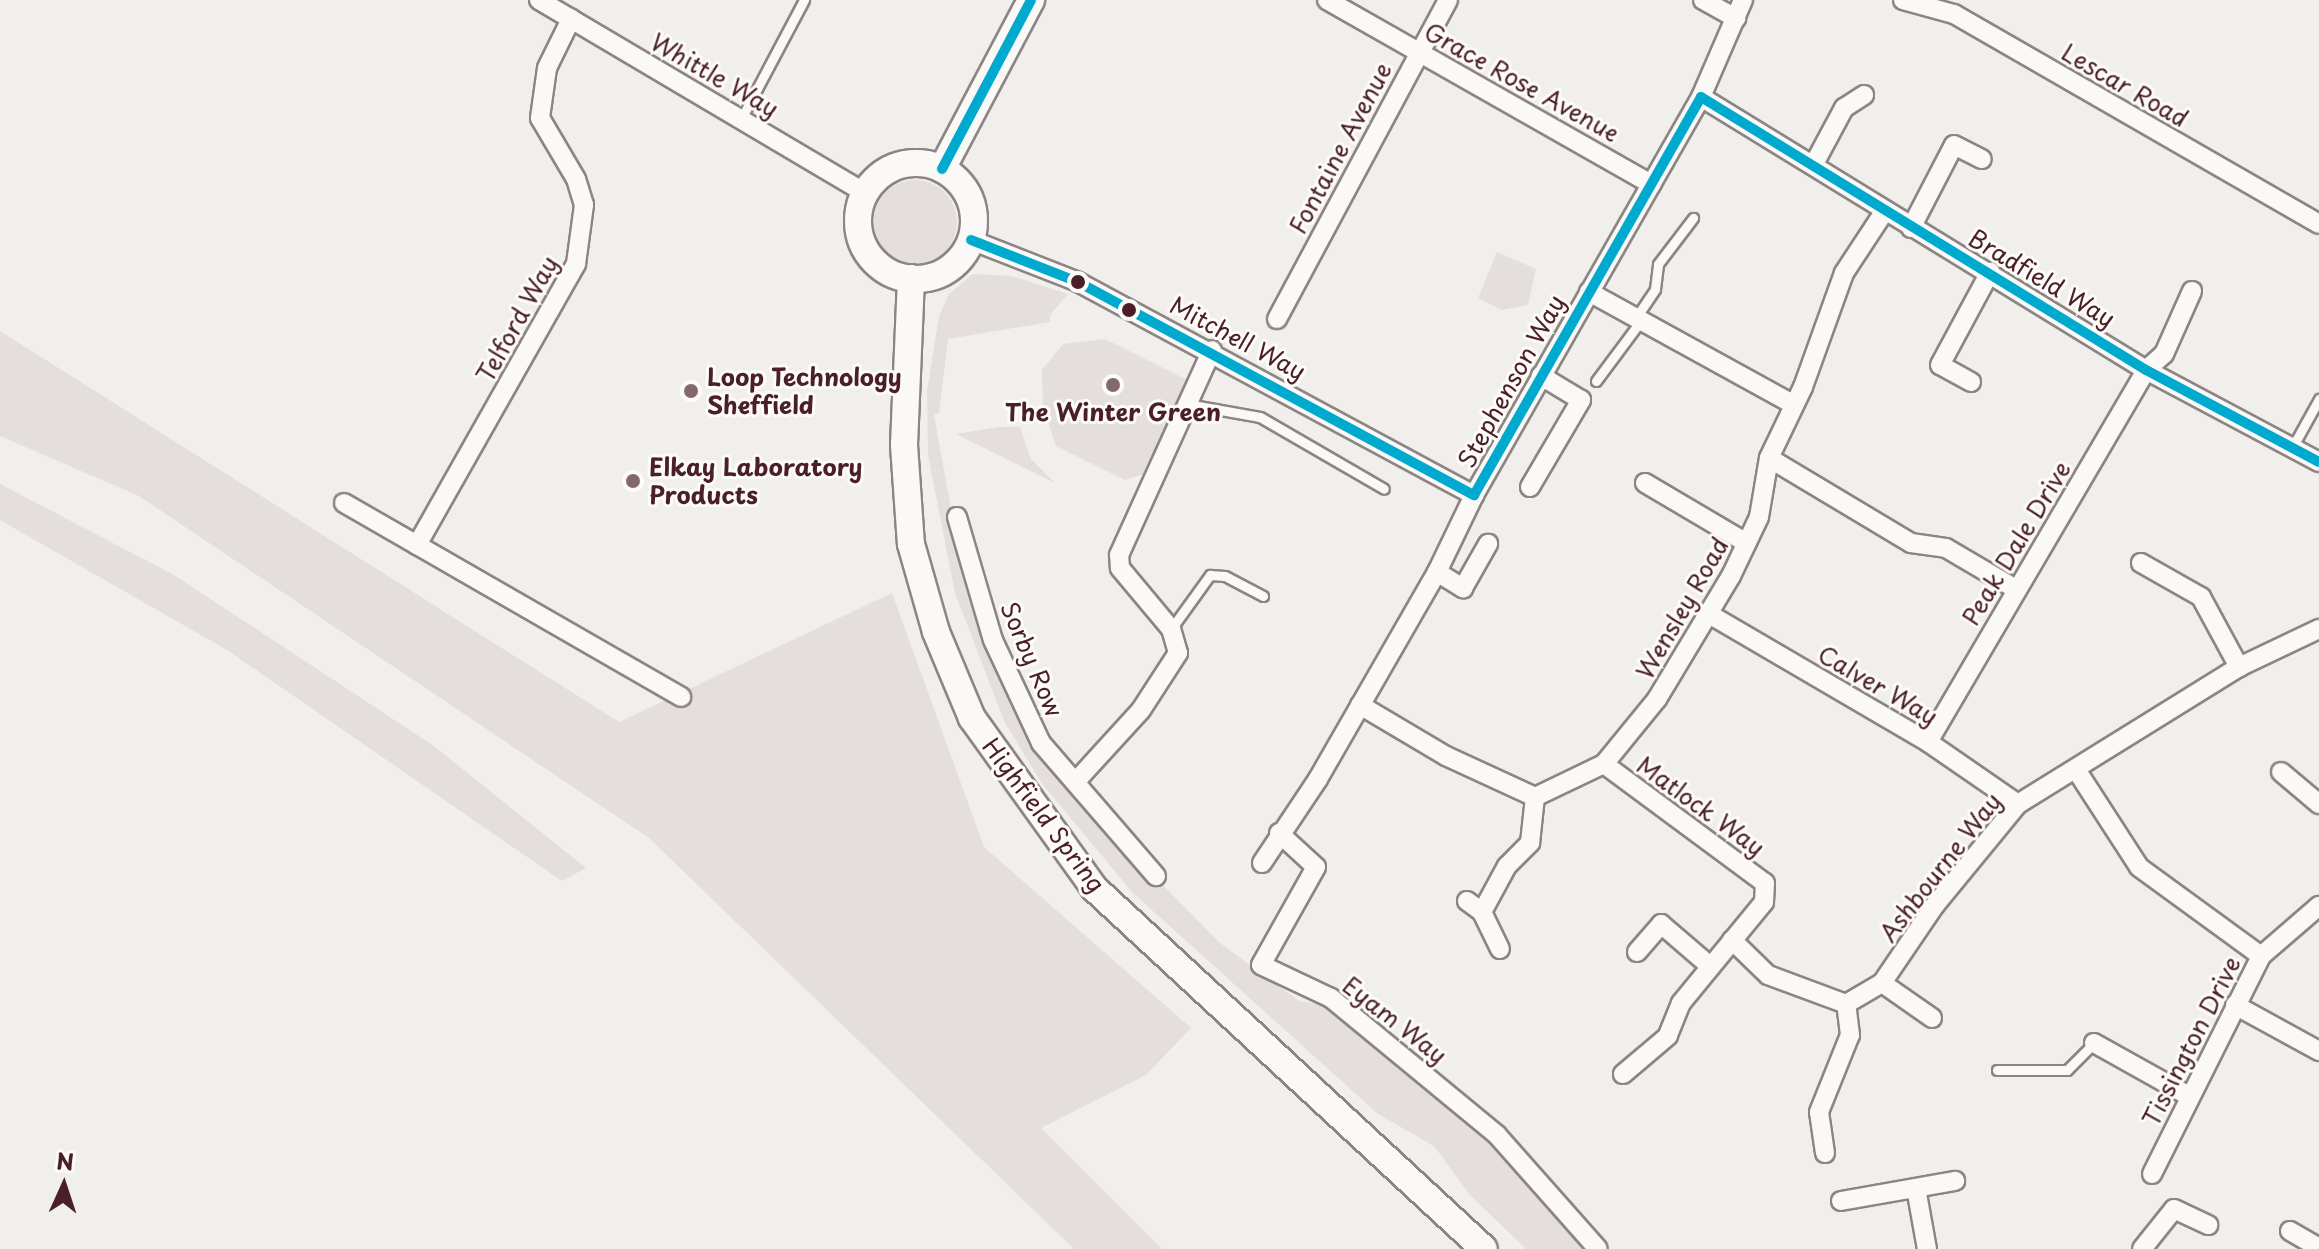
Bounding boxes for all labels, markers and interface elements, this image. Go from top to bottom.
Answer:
street label: Grace Rose Avenue [1419,16,1625,148]
street label: Whittle Way [646,27,784,123]
street label: Lescar Road [2056,37,2194,133]
street label: Fontaine Avenue [1283,58,1397,238]
street label: Bradfield Way [1964,223,2120,333]
street label: Telford Way [471,251,563,387]
unlabelled marker [1070,274,1086,290]
street label: Mitchell Way [1165,290,1311,386]
street label: Stephenson Way [1452,290,1570,472]
unlabelled marker [1121,302,1137,318]
place label: Loop Technology Sheffield [707,363,902,419]
marker: The Winter Green [1104,376,1122,394]
marker: Loop Technology Sheffield [682,382,700,400]
place label: The Winter Green [1004,398,1222,426]
place label: Elkay Laboratory Products [649,453,862,509]
street label: Peak Dale Drive [1955,455,2077,631]
marker: Elkay Laboratory Products [624,472,642,490]
street label: Wensley Road [1629,531,1735,685]
street label: Sorby Row [995,597,1069,721]
street label: Calver Way [1813,639,1943,731]
street label: Highfield Spring [977,732,1111,898]
street label: Matlock Way [1632,750,1770,862]
street label: Ashbourne Way [1872,786,2008,948]
street label: Tissington Drive [2136,952,2246,1130]
street label: Eyam Way [1337,971,1453,1069]
text: N [56,1144,75,1177]
north arrow [24,1145,104,1225]

